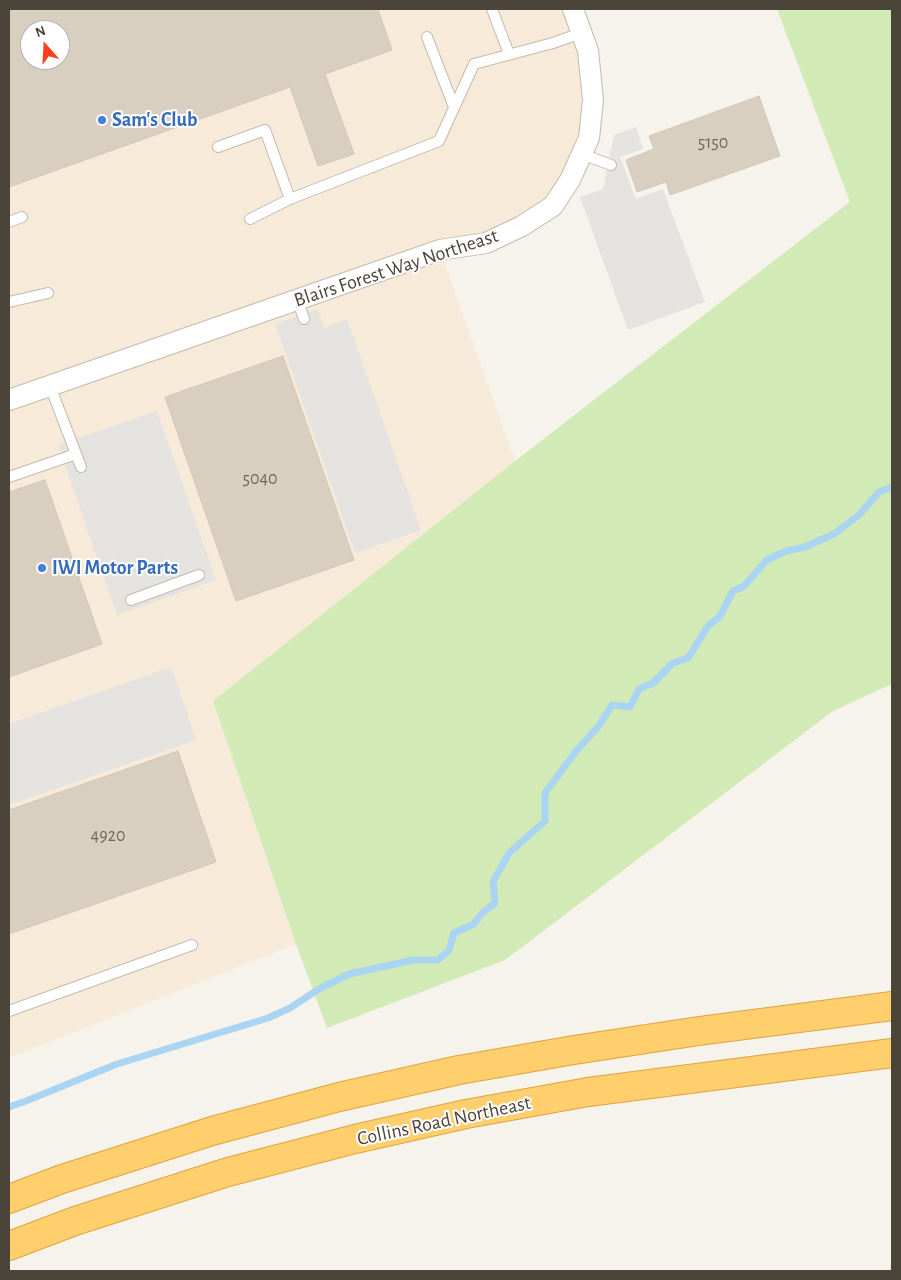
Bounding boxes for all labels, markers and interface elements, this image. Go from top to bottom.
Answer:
north arrow [20,20,70,70]
text: N [34,24,47,40]
place label: Sam's Club [112,108,198,132]
marker: Sam's Club [96,114,108,126]
house number: 5150 [698,132,728,154]
street label: Blairs Forest Way Northeast [291,224,501,312]
house number: 5040 [242,468,278,490]
place label: IWI Motor Parts [52,556,178,580]
marker: IWI Motor Parts [36,562,48,574]
house number: 4920 [91,825,125,847]
street label: Collins Road Northeast [355,1091,533,1151]

